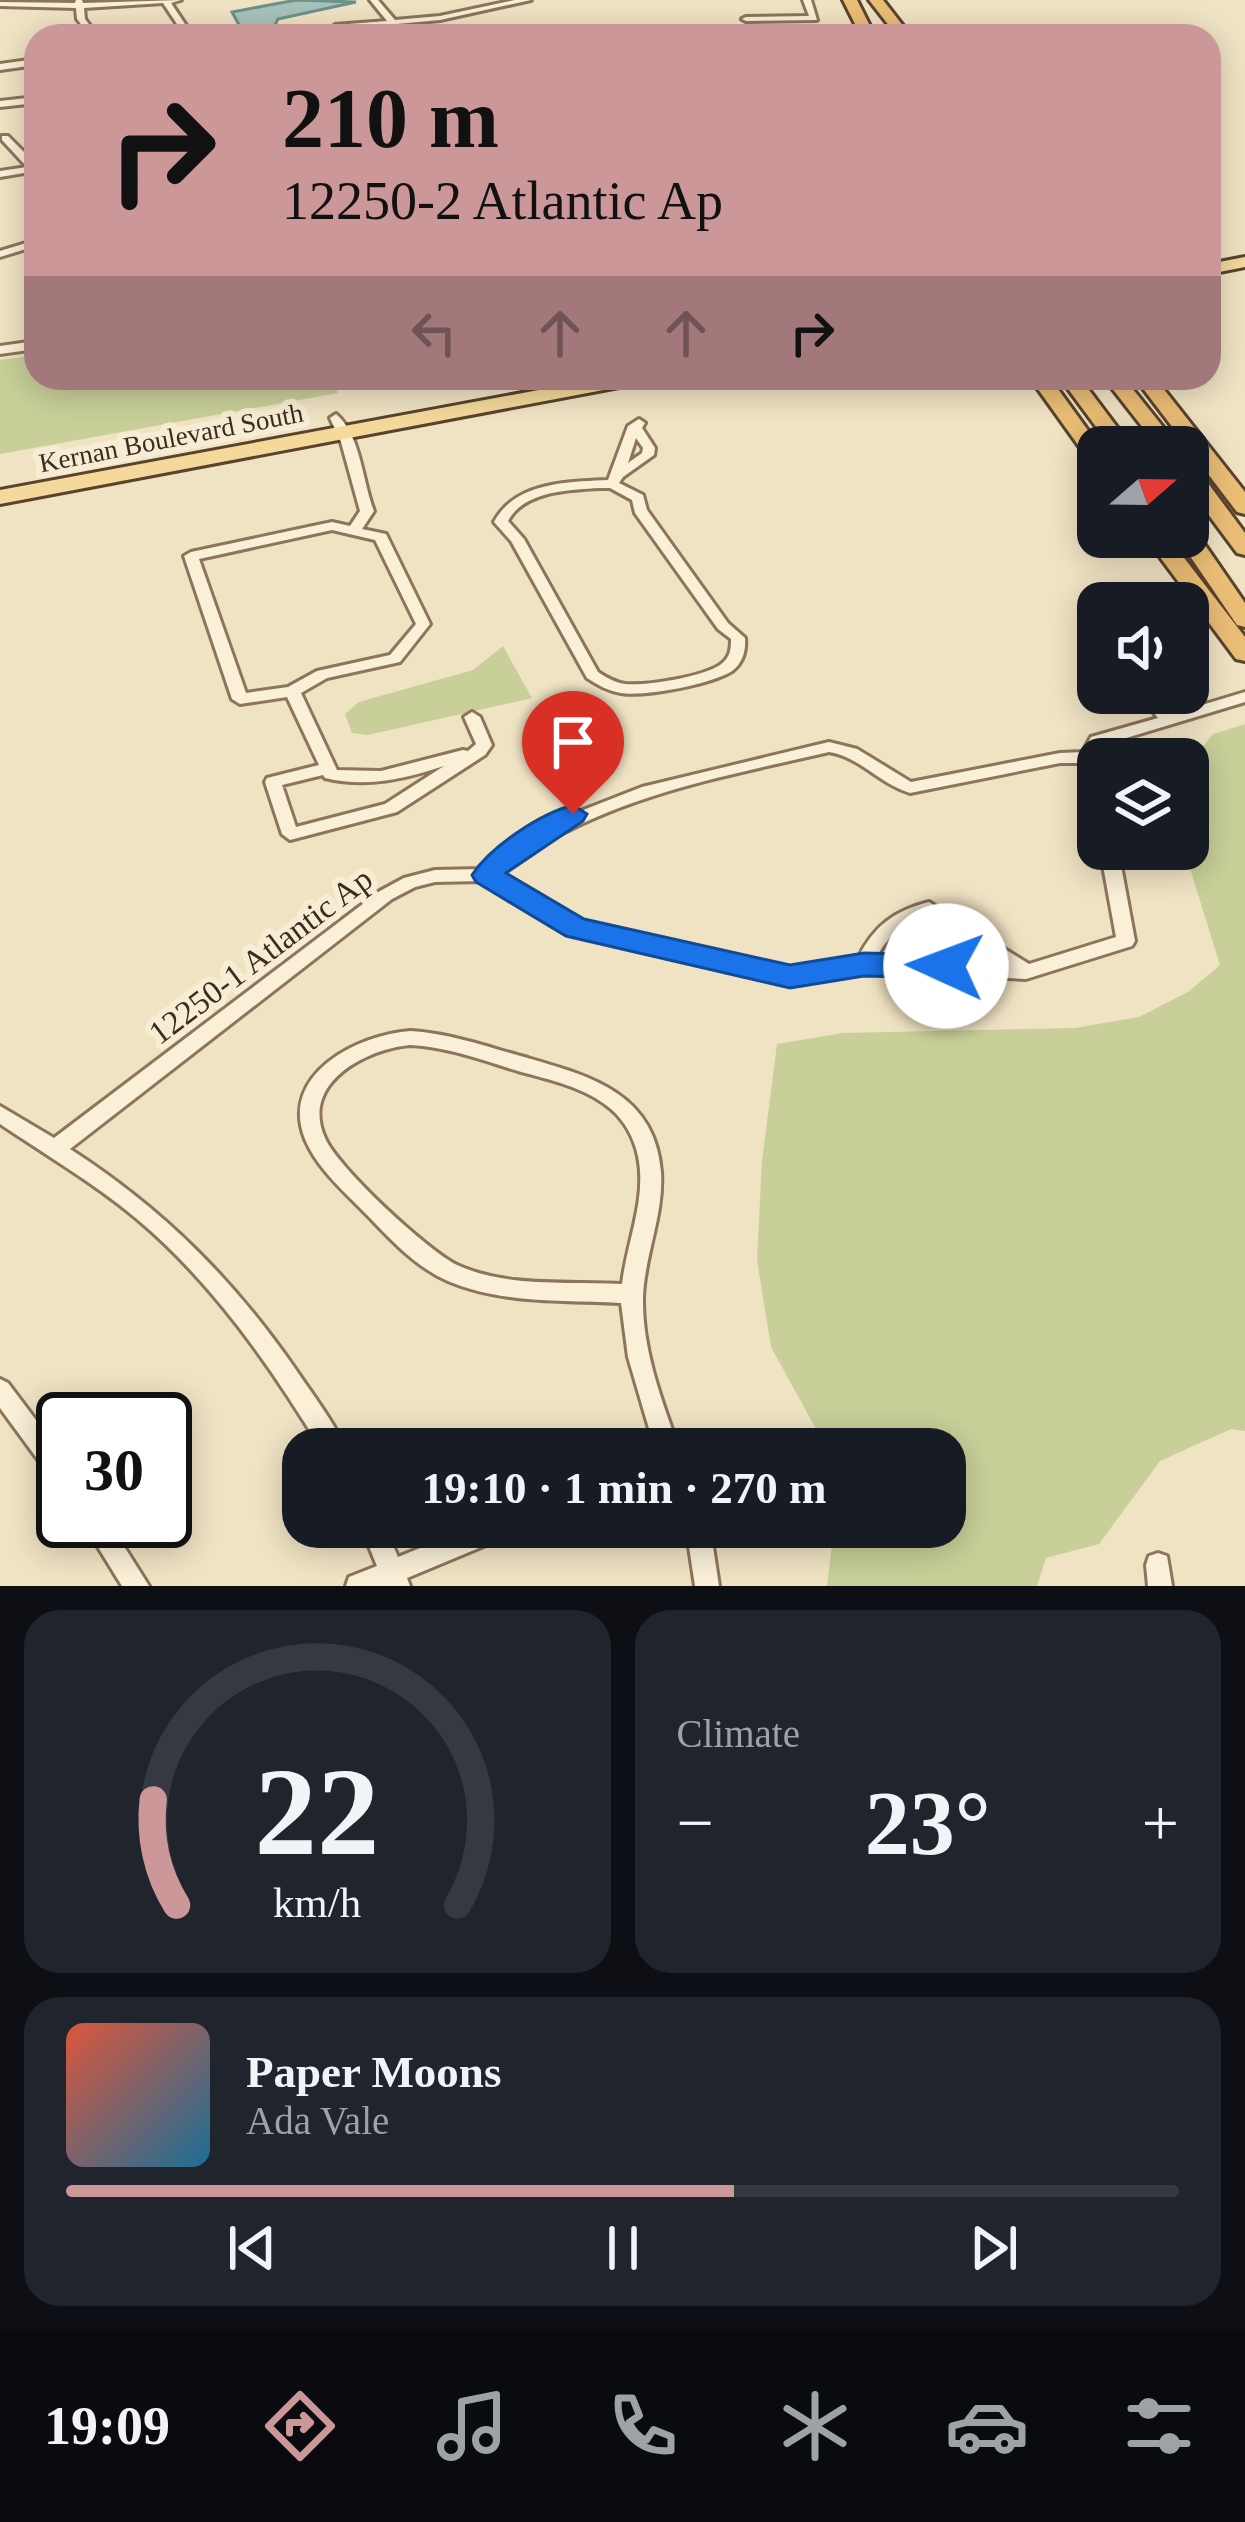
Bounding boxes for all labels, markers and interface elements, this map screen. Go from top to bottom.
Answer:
icon: right [84,72,240,228]
text: 210 m [282,72,499,165]
text: 12250-2 Atlantic Ap [282,171,723,231]
icon: left [401,300,467,366]
icon: ahead [527,300,593,366]
icon: ahead [653,300,719,366]
icon: right [779,300,845,366]
street label: Kernan Boulevard South [36,398,306,478]
north arrow [1077,426,1209,558]
map controls [1077,426,1209,870]
button: sound [1077,582,1209,714]
pin [522,691,624,814]
icon: arrive [540,709,606,775]
button: layers [1077,738,1209,870]
street label: 12250-1 Atlantic Ap [142,860,379,1051]
position arrow [883,903,1009,1029]
speed limit sign: 30 [36,1392,192,1548]
text: 19:10 · 1 min · 270 m [422,1463,827,1513]
text: Climate [677,1712,800,1755]
text: 22 [255,1743,380,1881]
text: 23° [865,1774,991,1873]
text: − [677,1786,714,1859]
text: + [1142,1786,1179,1859]
text: km/h [273,1878,361,1925]
text: Paper Moons [246,2047,501,2097]
text: Ada Vale [246,2099,389,2142]
icon: previous [219,2215,285,2281]
icon: pause [590,2215,656,2281]
icon: next [961,2215,1027,2281]
icon: directions [258,2384,342,2468]
icon: music [430,2384,514,2468]
icon: phone [601,2384,685,2468]
icon: climate [773,2384,857,2468]
icon: car [945,2384,1029,2468]
icon: filters [1117,2384,1201,2468]
text: 19:09 [44,2396,170,2456]

